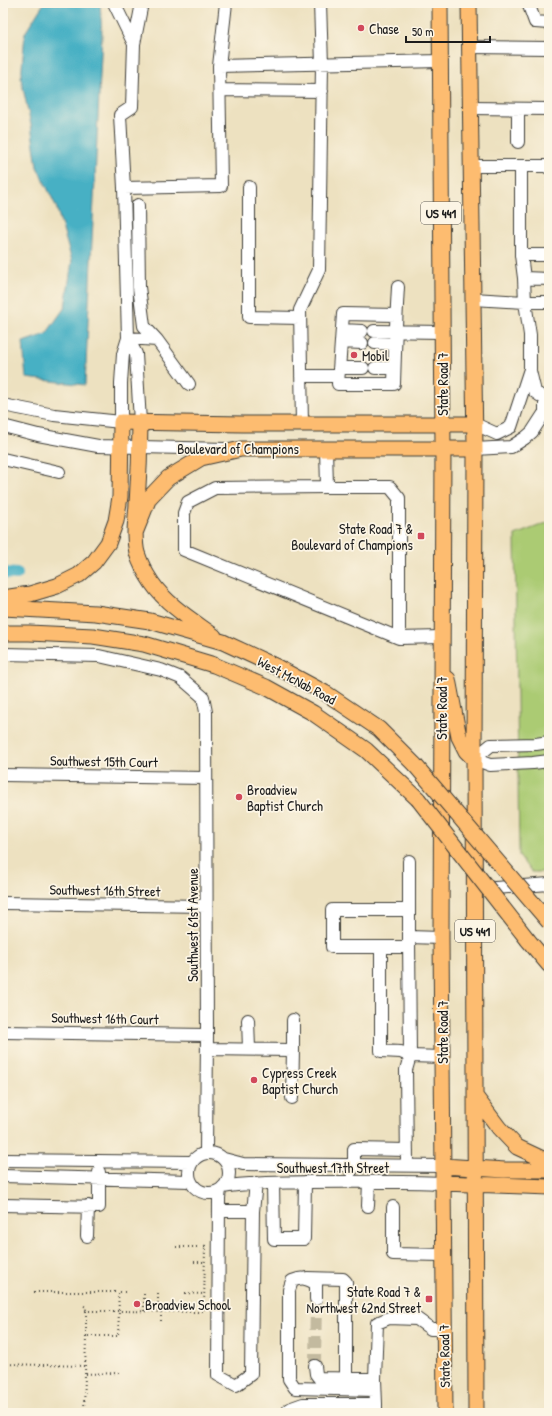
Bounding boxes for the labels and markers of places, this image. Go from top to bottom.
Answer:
place label: Chase [369,19,399,38]
marker: Chase [356,23,366,33]
place label: Mobil [362,346,389,365]
marker: Mobil [349,350,359,360]
place label: State Road 7 & Boulevard of Champions [291,519,413,555]
marker: State Road 7 & Boulevard of Champions [416,531,426,541]
place label: Broadview Baptist Church [247,780,323,816]
marker: Broadview Baptist Church [234,792,244,802]
place label: Cypress Creek Baptist Church [262,1063,338,1099]
marker: Cypress Creek Baptist Church [249,1075,259,1085]
place label: State Road 7 & Northwest 62nd Street [307,1282,421,1317]
marker: State Road 7 & Northwest 62nd Street [424,1294,434,1304]
place label: Broadview School [145,1295,231,1314]
marker: Broadview School [132,1299,142,1309]

